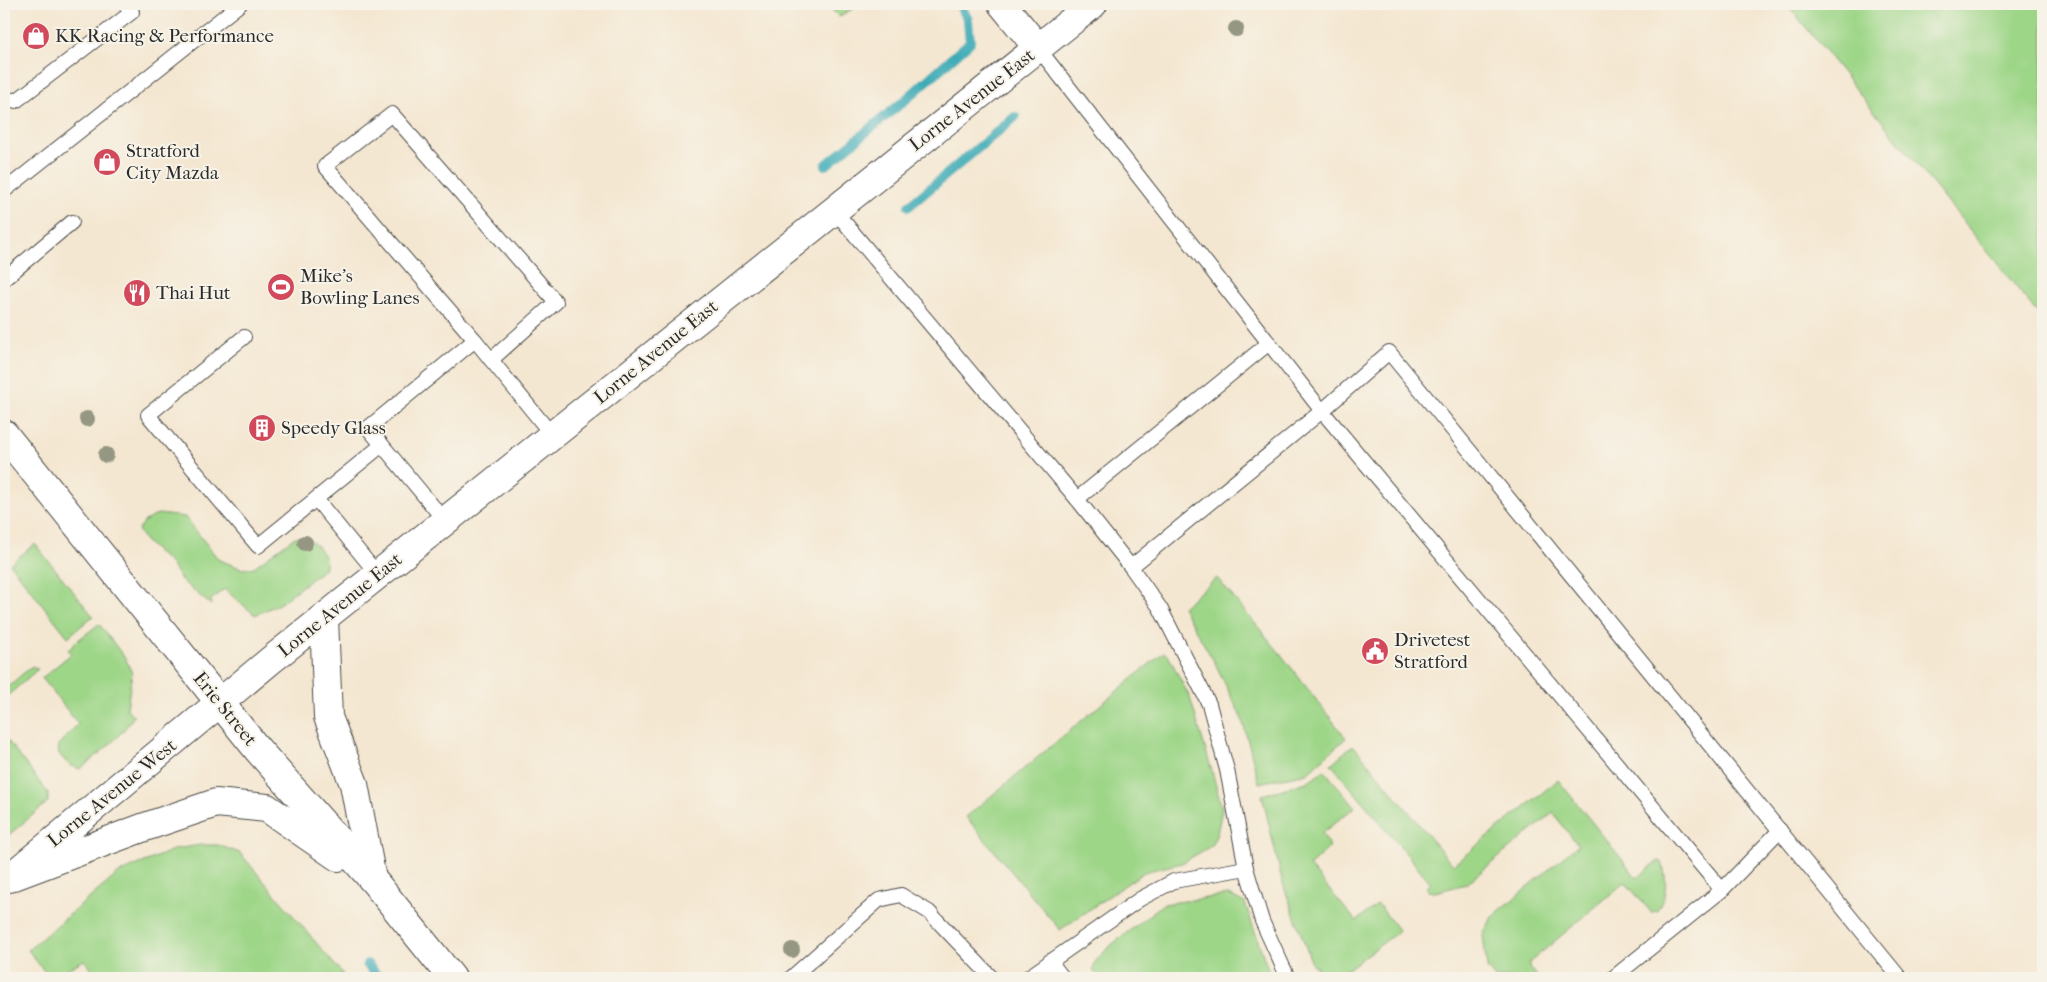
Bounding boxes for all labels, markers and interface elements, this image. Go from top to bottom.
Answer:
shop icon: KK Racing & Performance [21,21,51,51]
place label: KK Racing & Performance [55,25,274,47]
street label: Lorne Avenue East [905,44,1039,156]
place label: Stratford City Mazda [126,140,219,184]
shop icon: Stratford City Mazda [92,147,122,177]
place label: Mike's Bowling Lanes [300,265,419,309]
sports icon: Mike's Bowling Lanes [266,272,296,302]
restaurant icon: Thai Hut [122,278,152,308]
place label: Thai Hut [156,282,231,304]
street label: Lorne Avenue East [590,295,723,409]
building icon: Speedy Glass [247,413,277,443]
place label: Speedy Glass [281,417,386,439]
street label: Lorne Avenue East [274,548,407,662]
place label: Drivetest Stratford [1394,629,1471,673]
public building icon: Drivetest Stratford [1360,636,1390,666]
street label: Erie Street [189,668,262,751]
street label: Lorne Avenue West [43,734,181,852]

